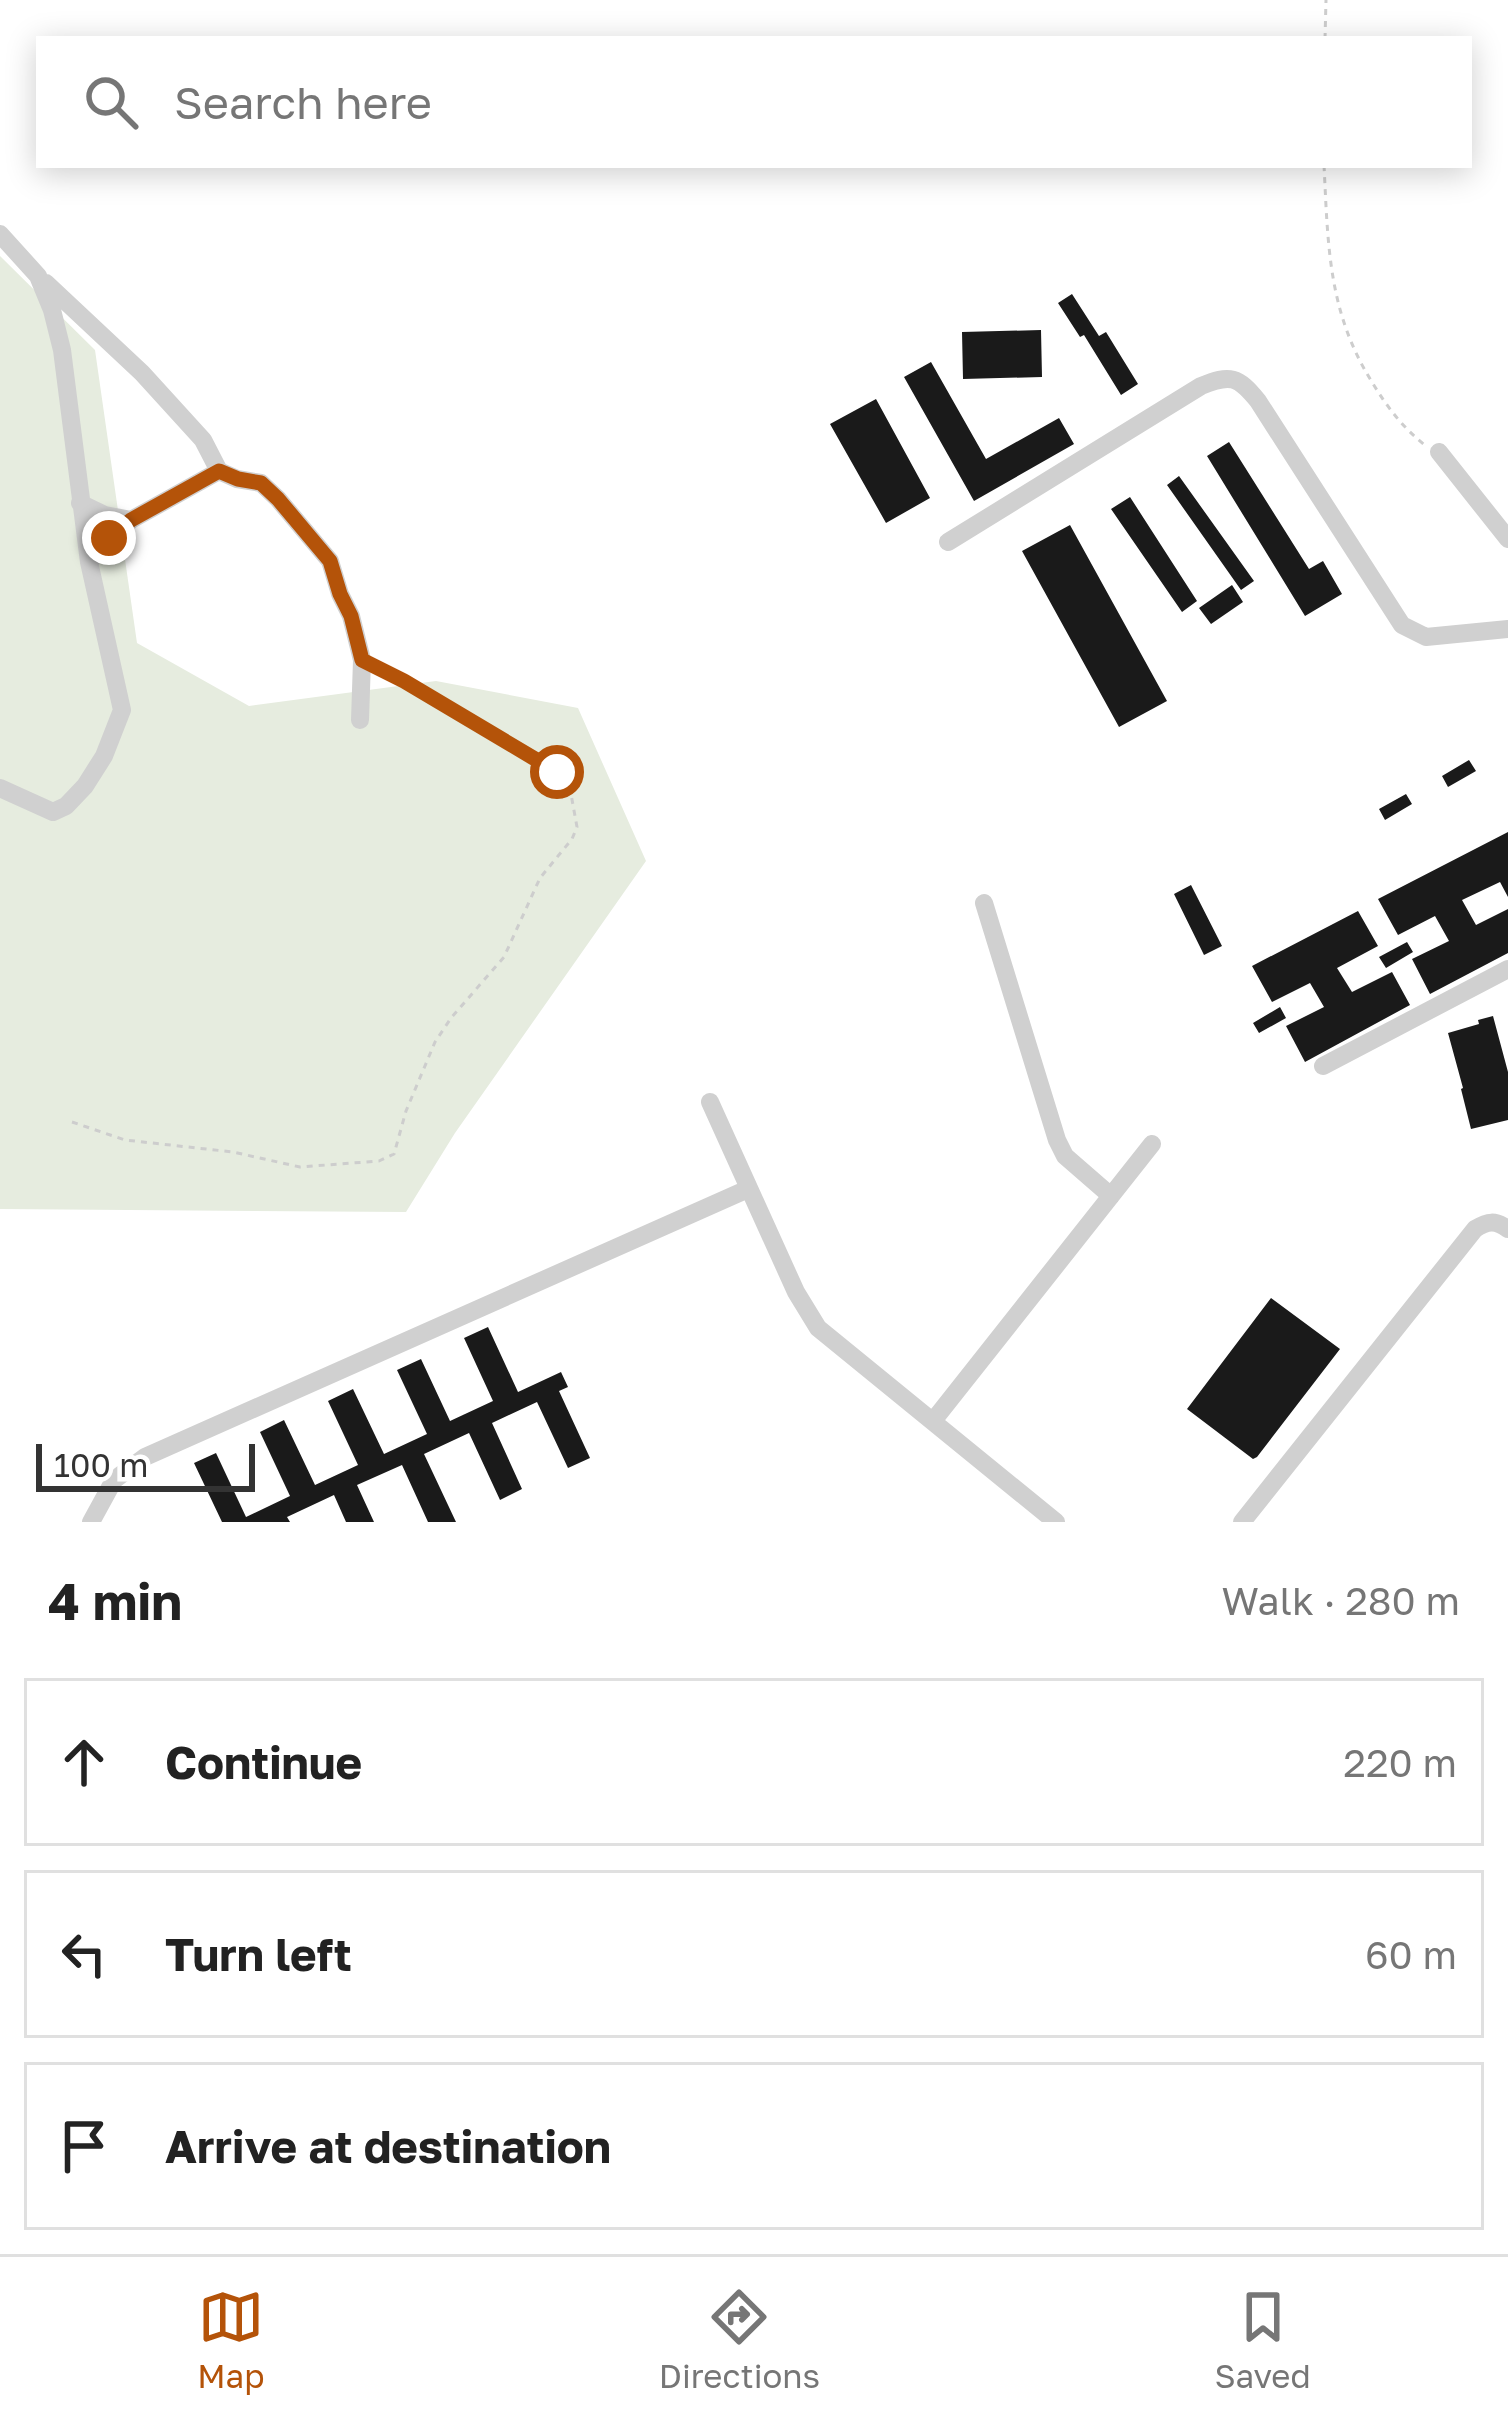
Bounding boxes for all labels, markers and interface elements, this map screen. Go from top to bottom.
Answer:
search box [36,36,1472,168]
icon: search [78,69,144,135]
text: Search here [174,75,432,129]
route end [82,511,136,565]
route start [530,745,584,799]
scale bar [36,1438,255,1491]
text: 100 m [54,1445,148,1484]
text: 4 min [48,1570,182,1631]
text: Walk · 280 m [1222,1577,1460,1624]
icon: ahead [51,1729,117,1795]
text: Continue [165,1735,362,1789]
text: 220 m [1343,1739,1457,1786]
icon: left [51,1921,117,1987]
text: Turn left [165,1927,352,1981]
text: 60 m [1365,1931,1457,1978]
icon: arrive [51,2113,117,2179]
text: Arrive at destination [165,2119,611,2173]
tab: Map [197,2284,265,2395]
tab: Directions [659,2284,820,2395]
tab: Saved [1214,2284,1311,2395]

